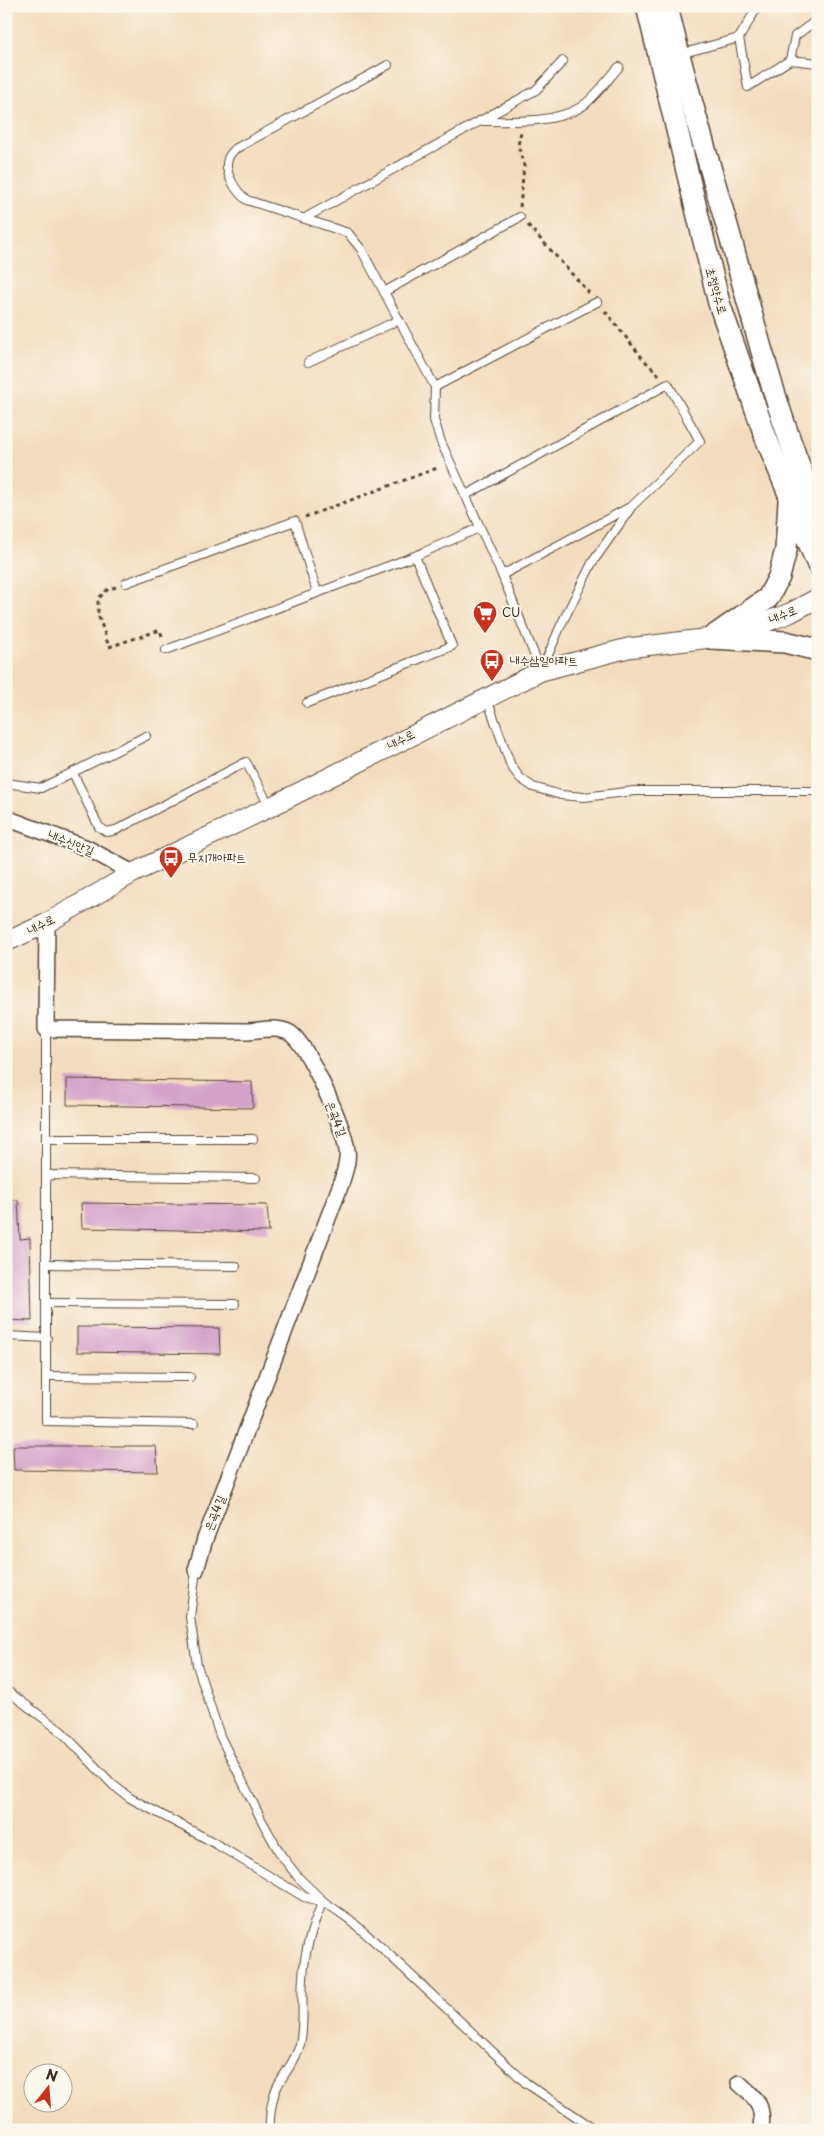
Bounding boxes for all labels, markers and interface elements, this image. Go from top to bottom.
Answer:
street label: 초정약수로 [702,265,732,316]
supermarket icon: CU [472,600,498,634]
street label: 내수로 [766,600,799,628]
place label: CU [502,603,520,621]
bus stop icon: 내수삼일아파트 [479,648,505,682]
place label: 내수삼일아파트 [510,651,578,669]
street label: 내수로 [384,725,418,754]
street label: 내수신안길 [46,825,97,860]
bus stop icon: 무지개아파트 [158,845,184,879]
place label: 무지개아파트 [188,848,246,866]
street label: 내수로 [24,910,58,939]
street label: 은곡4길 [322,1098,352,1139]
street label: 은곡4길 [199,1492,229,1533]
text: N [44,2063,60,2087]
north arrow [22,2064,72,2114]

